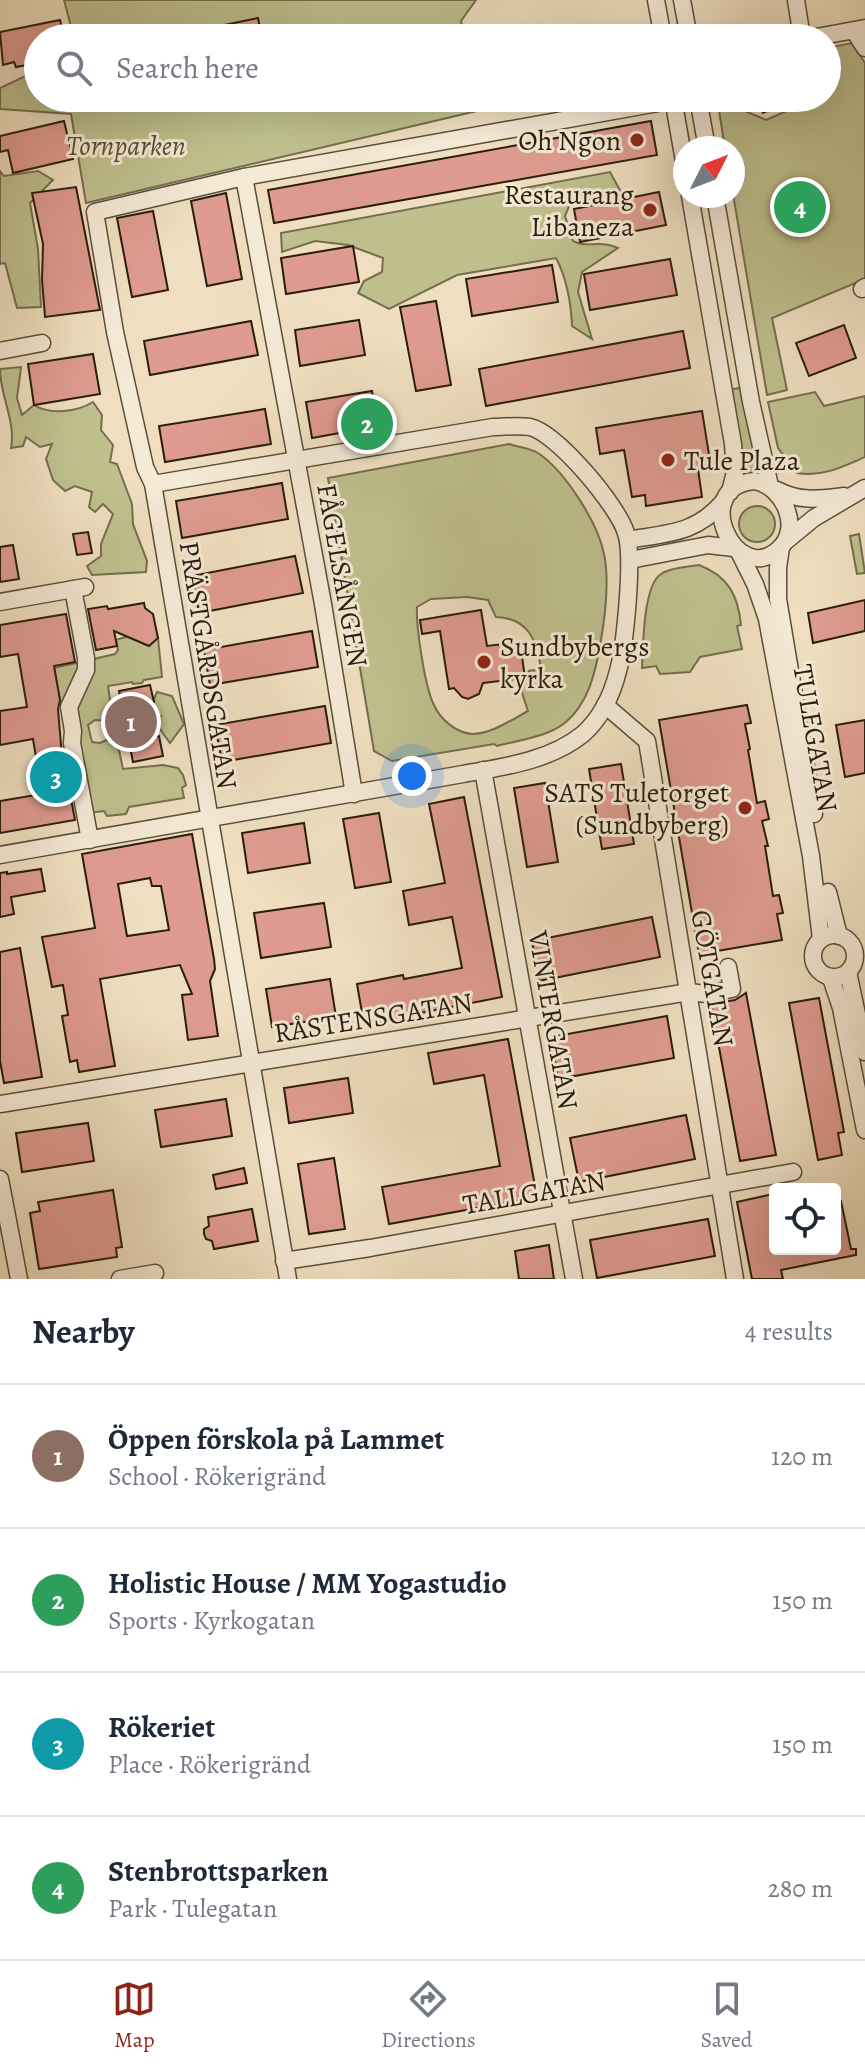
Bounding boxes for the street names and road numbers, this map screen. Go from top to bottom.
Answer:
street label: FÅGELSÅNGEN [307,480,377,670]
street label: PRÄSTGÅRDSGATAN [170,538,246,792]
street label: TULEGATAN [783,661,847,815]
street label: GÖTGATAN [681,907,743,1049]
street label: VINTERGATAN [518,927,587,1113]
street label: RÅSTENSGATAN [271,984,475,1052]
street label: TALLGATAN [460,1162,608,1224]

